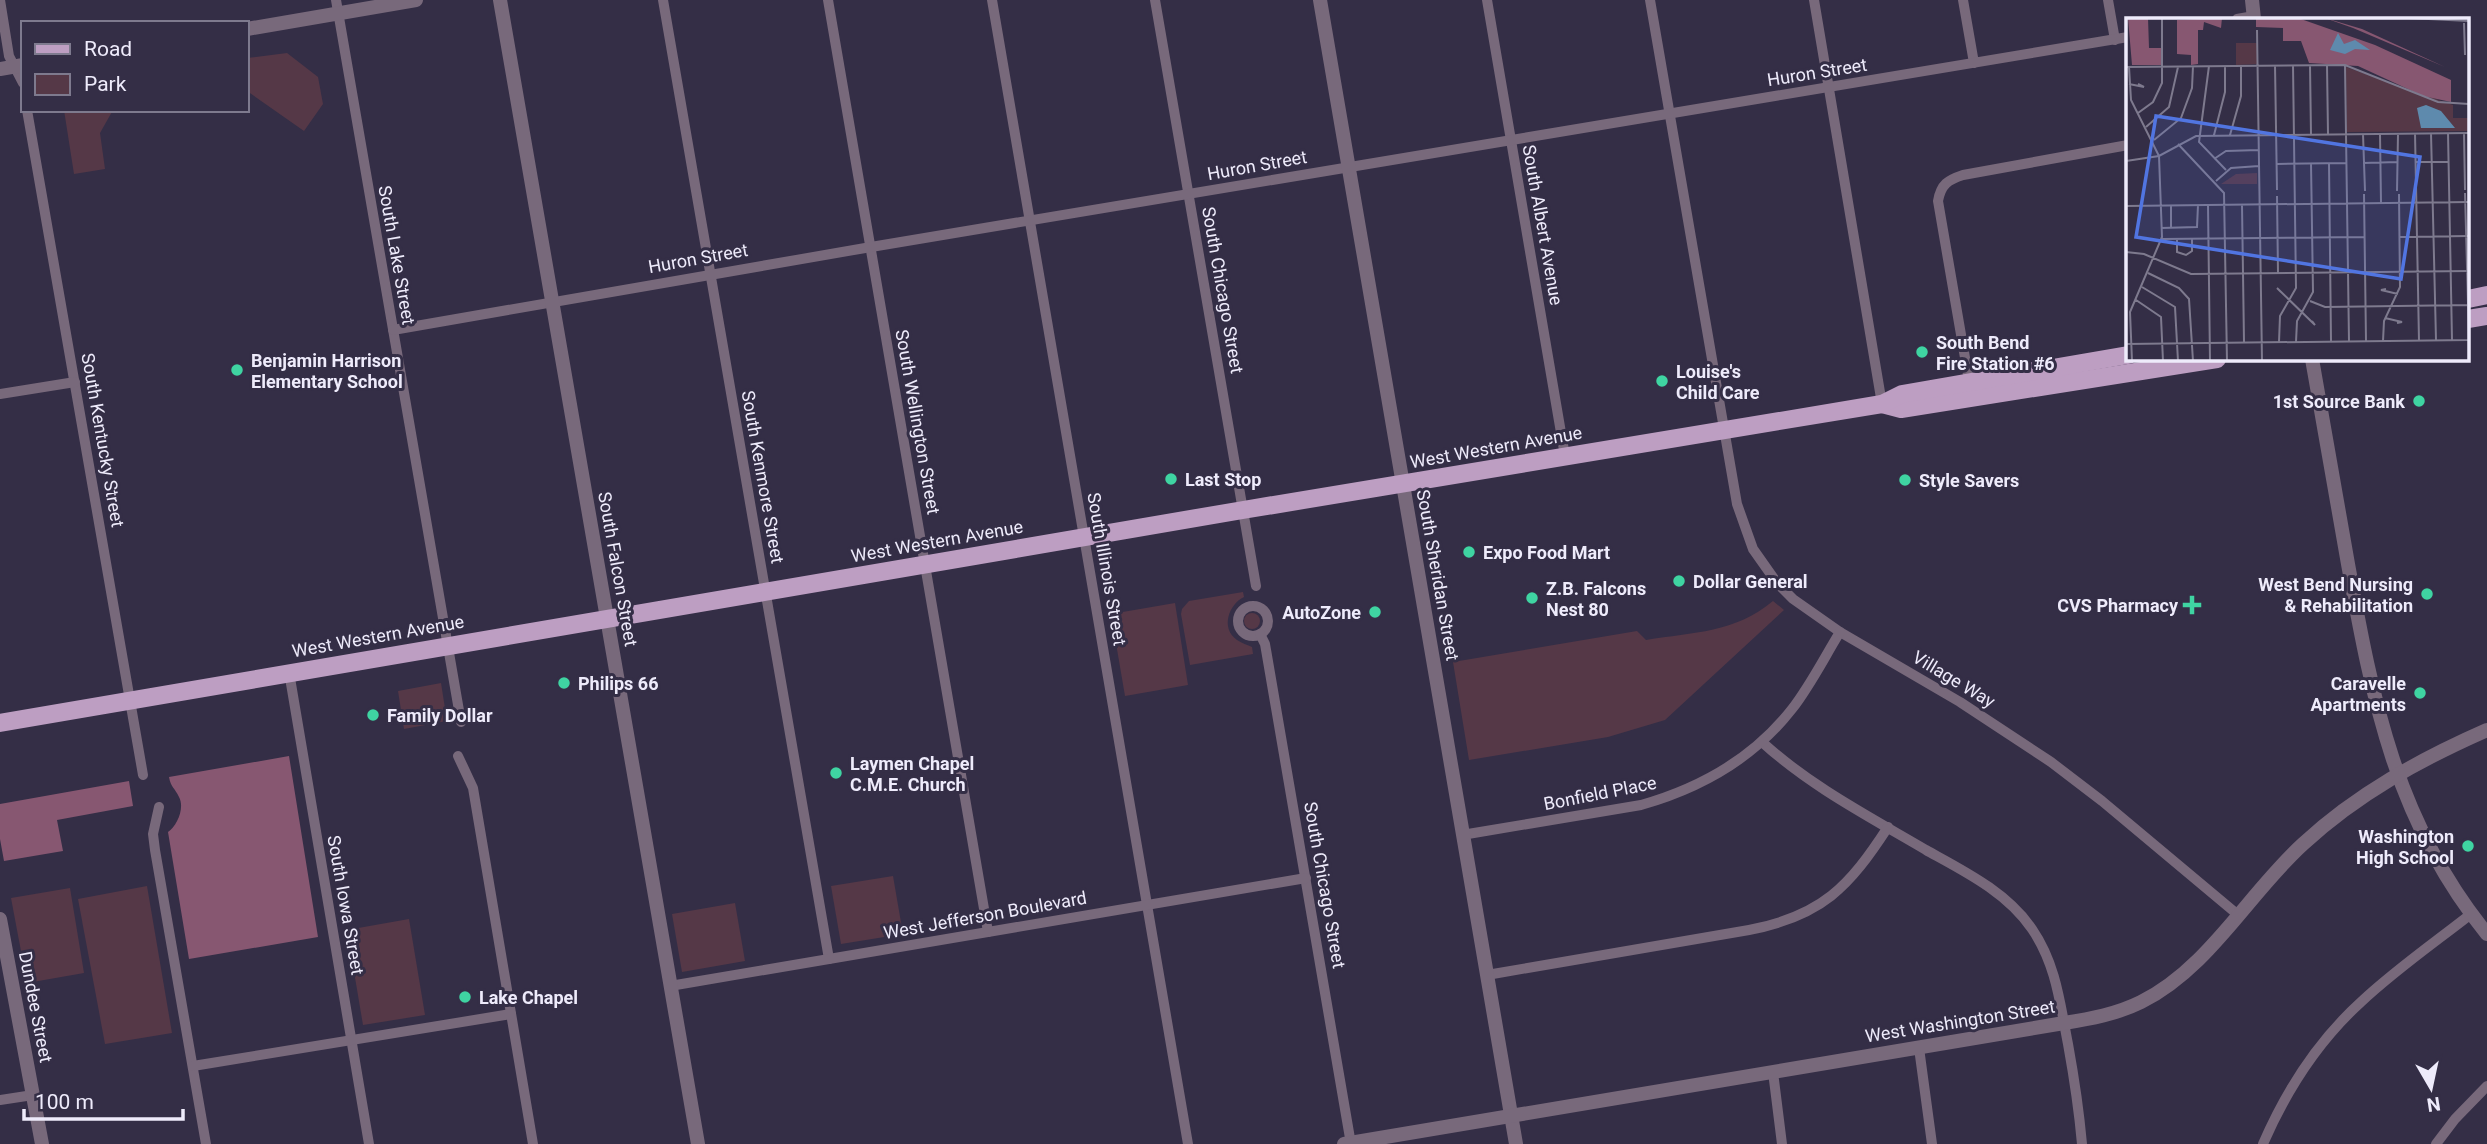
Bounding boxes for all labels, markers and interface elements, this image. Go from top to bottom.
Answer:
inset map [2126,18,2470,360]
legend [21,21,248,112]
text: Road [84,37,132,61]
street label: Huron Street [1766,54,1869,90]
text: Park [84,72,127,96]
street label: South Albert Avenue [1519,143,1567,307]
street label: Huron Street [1206,146,1309,184]
street label: South Lake Street [374,184,420,326]
street label: South Chicago Street [1198,205,1248,375]
street label: Huron Street [647,239,750,277]
street label: South Wellington Street [891,328,945,516]
place label: South Bend Fire Station #6 [1936,332,2055,374]
marker: South Bend Fire Station #6 [1914,344,1930,360]
place label: Benjamin Harrison Elementary School [251,350,403,392]
street label: South Kentucky Street [77,351,129,529]
place label: Louise's Child Care [1676,361,1760,403]
marker: Benjamin Harrison Elementary School [229,362,245,378]
marker: Louise's Child Care [1654,373,1670,389]
street label: South Kenmore Street [737,389,789,565]
place label: 1st Source Bank [2273,391,2405,412]
marker: 1st Source Bank [2411,393,2427,409]
street label: West Western Avenue [1408,422,1584,472]
place label: Last Stop [1185,469,1261,490]
place label: Style Savers [1919,470,2019,491]
marker: Last Stop [1163,471,1179,487]
marker: Style Savers [1897,472,1913,488]
street label: South Sheridan Street [1413,488,1463,662]
street label: South Falcon Street [594,490,642,648]
street label: South Illinois Street [1083,491,1131,647]
street label: West Western Avenue [849,516,1025,566]
place label: Expo Food Mart [1483,542,1610,563]
marker: Expo Food Mart [1461,544,1477,560]
place label: Dollar General [1693,571,1808,592]
marker: Dollar General [1671,573,1687,589]
place label: West Bend Nursing & Rehabilitation [2258,574,2413,616]
place label: Z.B. Falcons Nest 80 [1546,578,1646,620]
marker: West Bend Nursing & Rehabilitation [2419,586,2435,602]
marker: Z.B. Falcons Nest 80 [1524,590,1540,606]
place label: CVS Pharmacy [2057,595,2179,616]
marker: CVS Pharmacy [2184,597,2200,613]
place label: AutoZone [1282,602,1361,623]
marker: AutoZone [1367,604,1383,620]
street label: West Western Avenue [290,611,466,661]
street label: Village Way [1909,646,1999,712]
place label: Philips 66 [578,673,658,694]
place label: Caravelle Apartments [2311,673,2406,715]
marker: Philips 66 [556,675,572,691]
marker: Caravelle Apartments [2412,685,2428,701]
place label: Family Dollar [387,705,493,726]
marker: Family Dollar [365,707,381,723]
place label: Laymen Chapel C.M.E. Church [850,753,974,795]
marker: Laymen Chapel C.M.E. Church [828,765,844,781]
street label: Bonfield Place [1542,772,1658,814]
street label: South Chicago Street [1300,800,1350,970]
place label: Washington High School [2356,826,2454,868]
street label: South Iowa Street [323,833,369,977]
marker: Washington High School [2460,838,2476,854]
street label: West Jefferson Boulevard [882,887,1088,943]
street label: Dundee Street [15,950,57,1065]
place label: Lake Chapel [479,987,578,1008]
marker: Lake Chapel [457,989,473,1005]
street label: West Washington Street [1864,996,2056,1046]
north arrow [2396,1053,2466,1123]
scale bar [24,1078,184,1122]
text: 100 m [35,1090,94,1114]
text: N [2425,1092,2442,1117]

